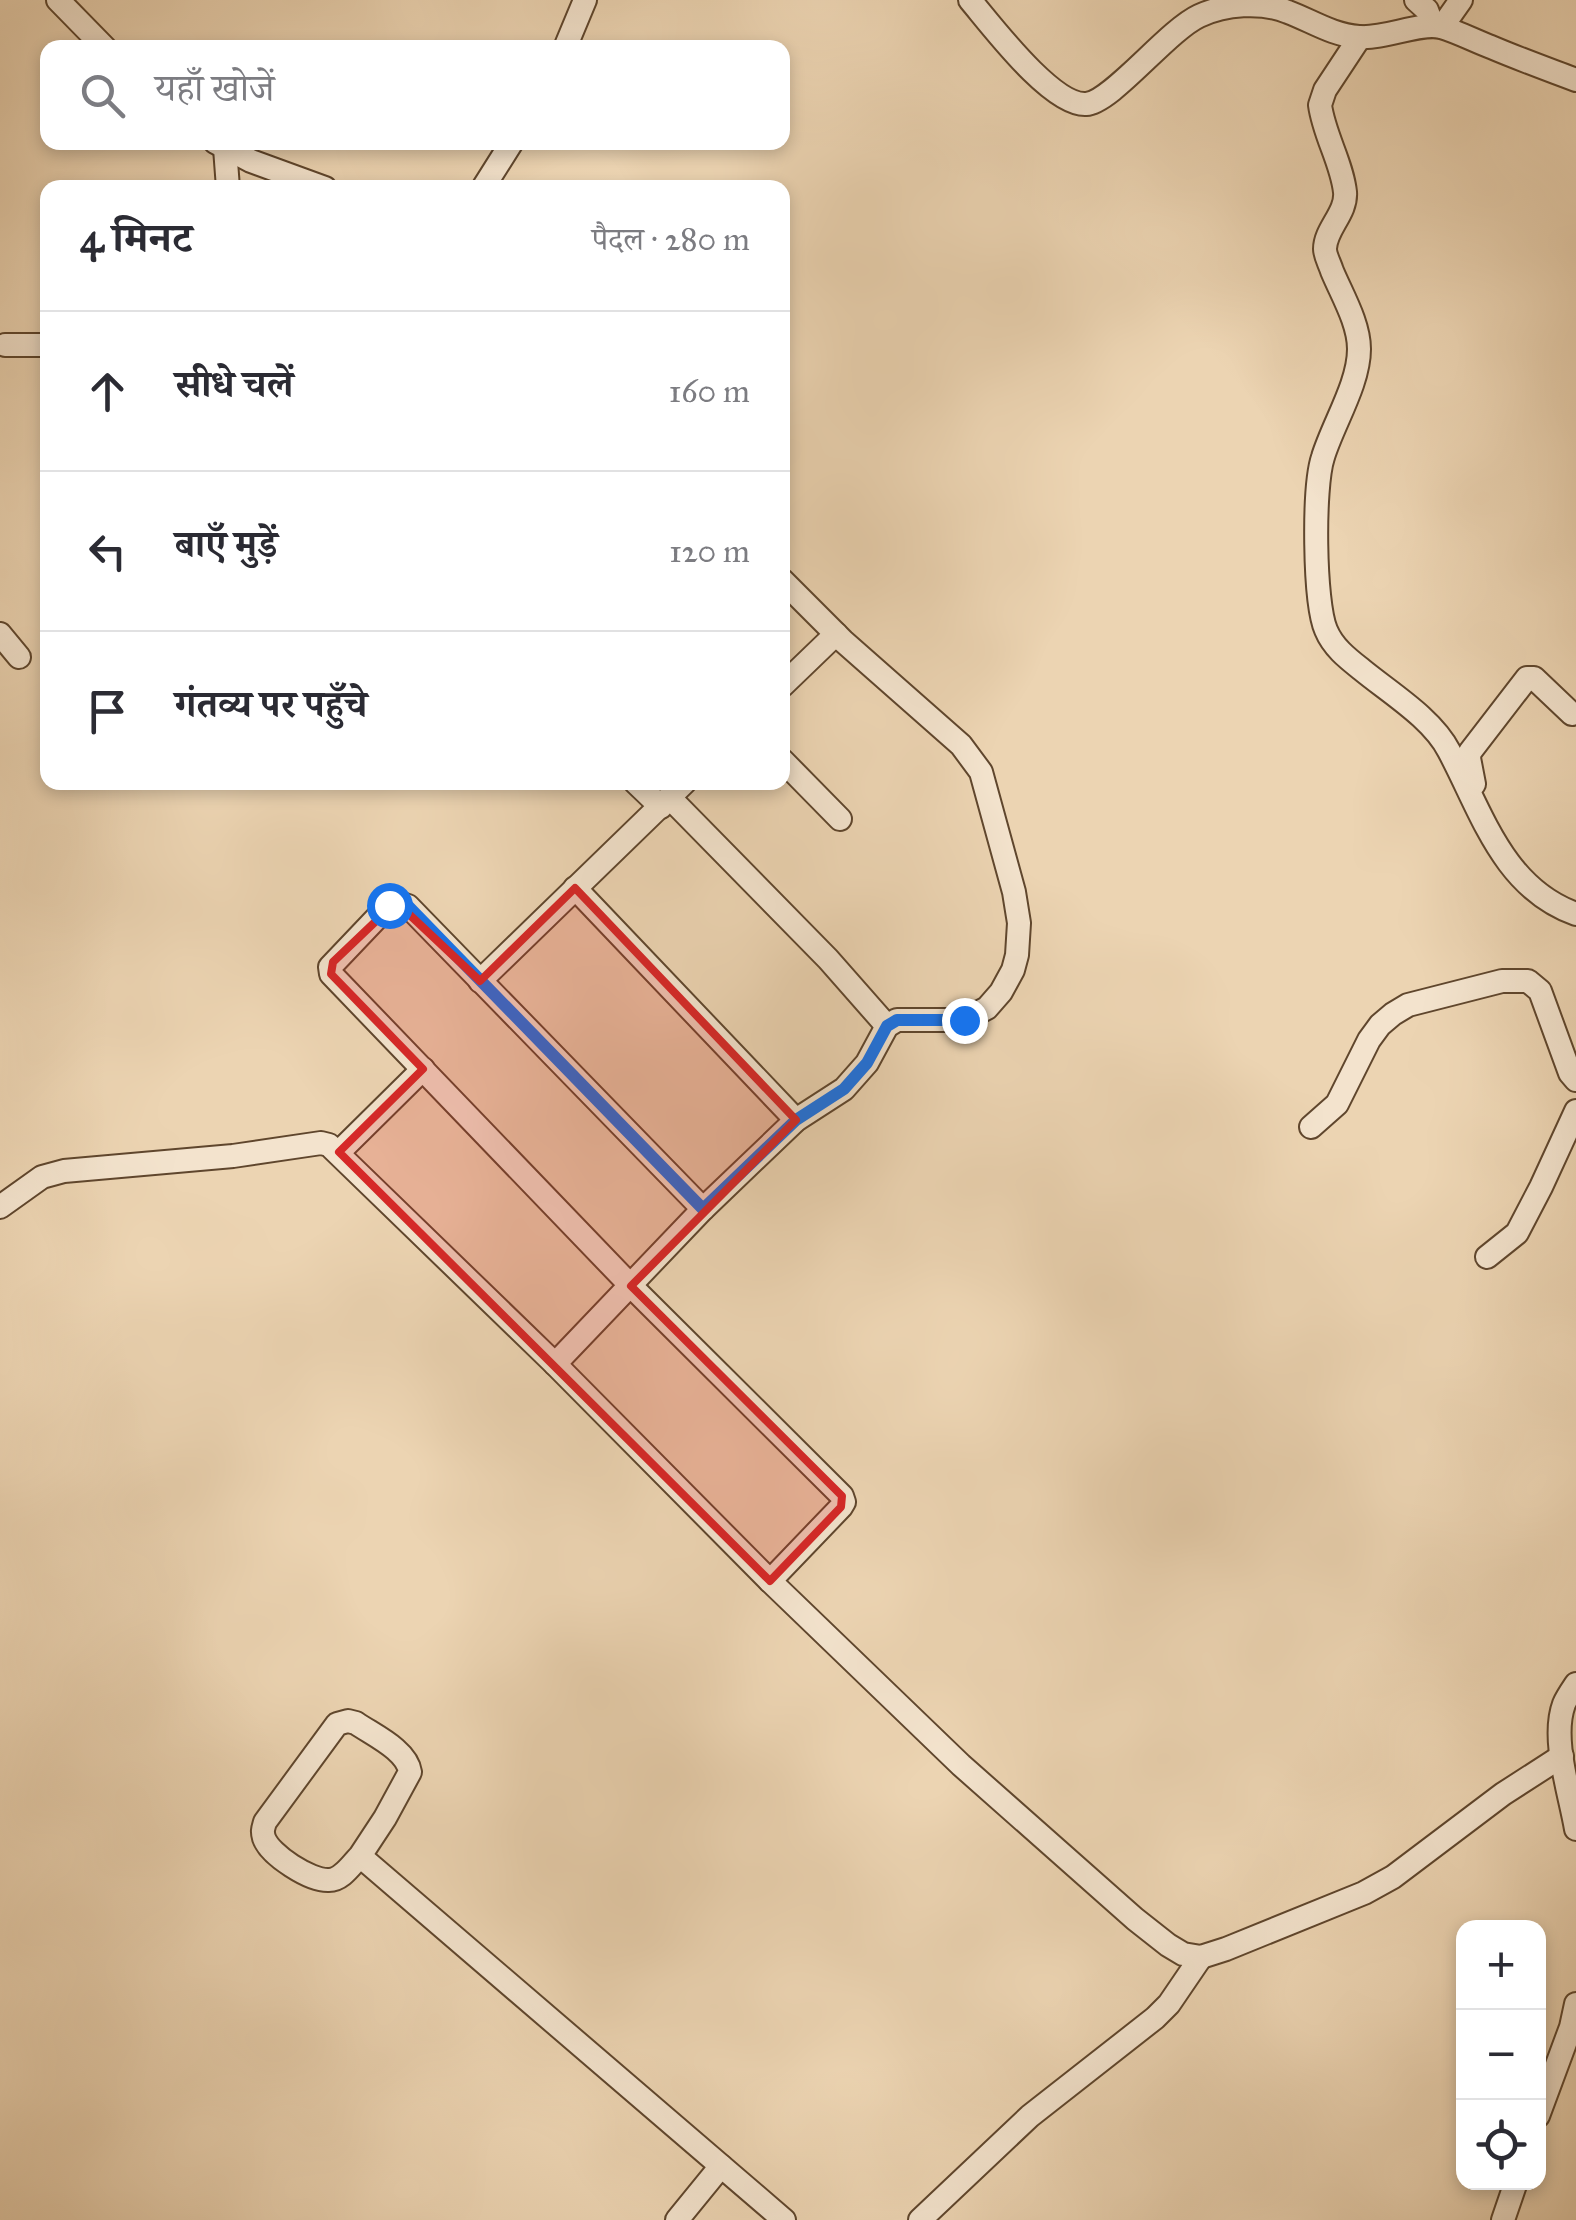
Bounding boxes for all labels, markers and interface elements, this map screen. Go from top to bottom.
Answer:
search box [40,40,790,150]
text: यहाँ खोजें [155,65,274,111]
icon: search [75,68,130,123]
text: 4 मिनट [80,212,192,264]
text: पैदल · 280 m [592,220,750,259]
text: सीधे चलें [175,361,293,407]
icon: ahead [80,364,135,419]
text: 160 m [669,372,750,411]
text: बाएँ मुड़ें [175,521,277,567]
icon: left [80,524,135,579]
text: 120 m [669,532,750,571]
text: गंतव्य पर पहुँचे [175,681,367,727]
icon: arrive [80,684,135,739]
route start [367,883,413,929]
route end [942,998,988,1044]
map controls [1456,1920,1546,2190]
button: + [1456,1920,1546,2010]
button: − [1456,2010,1546,2100]
button: locate [1456,2100,1546,2190]

